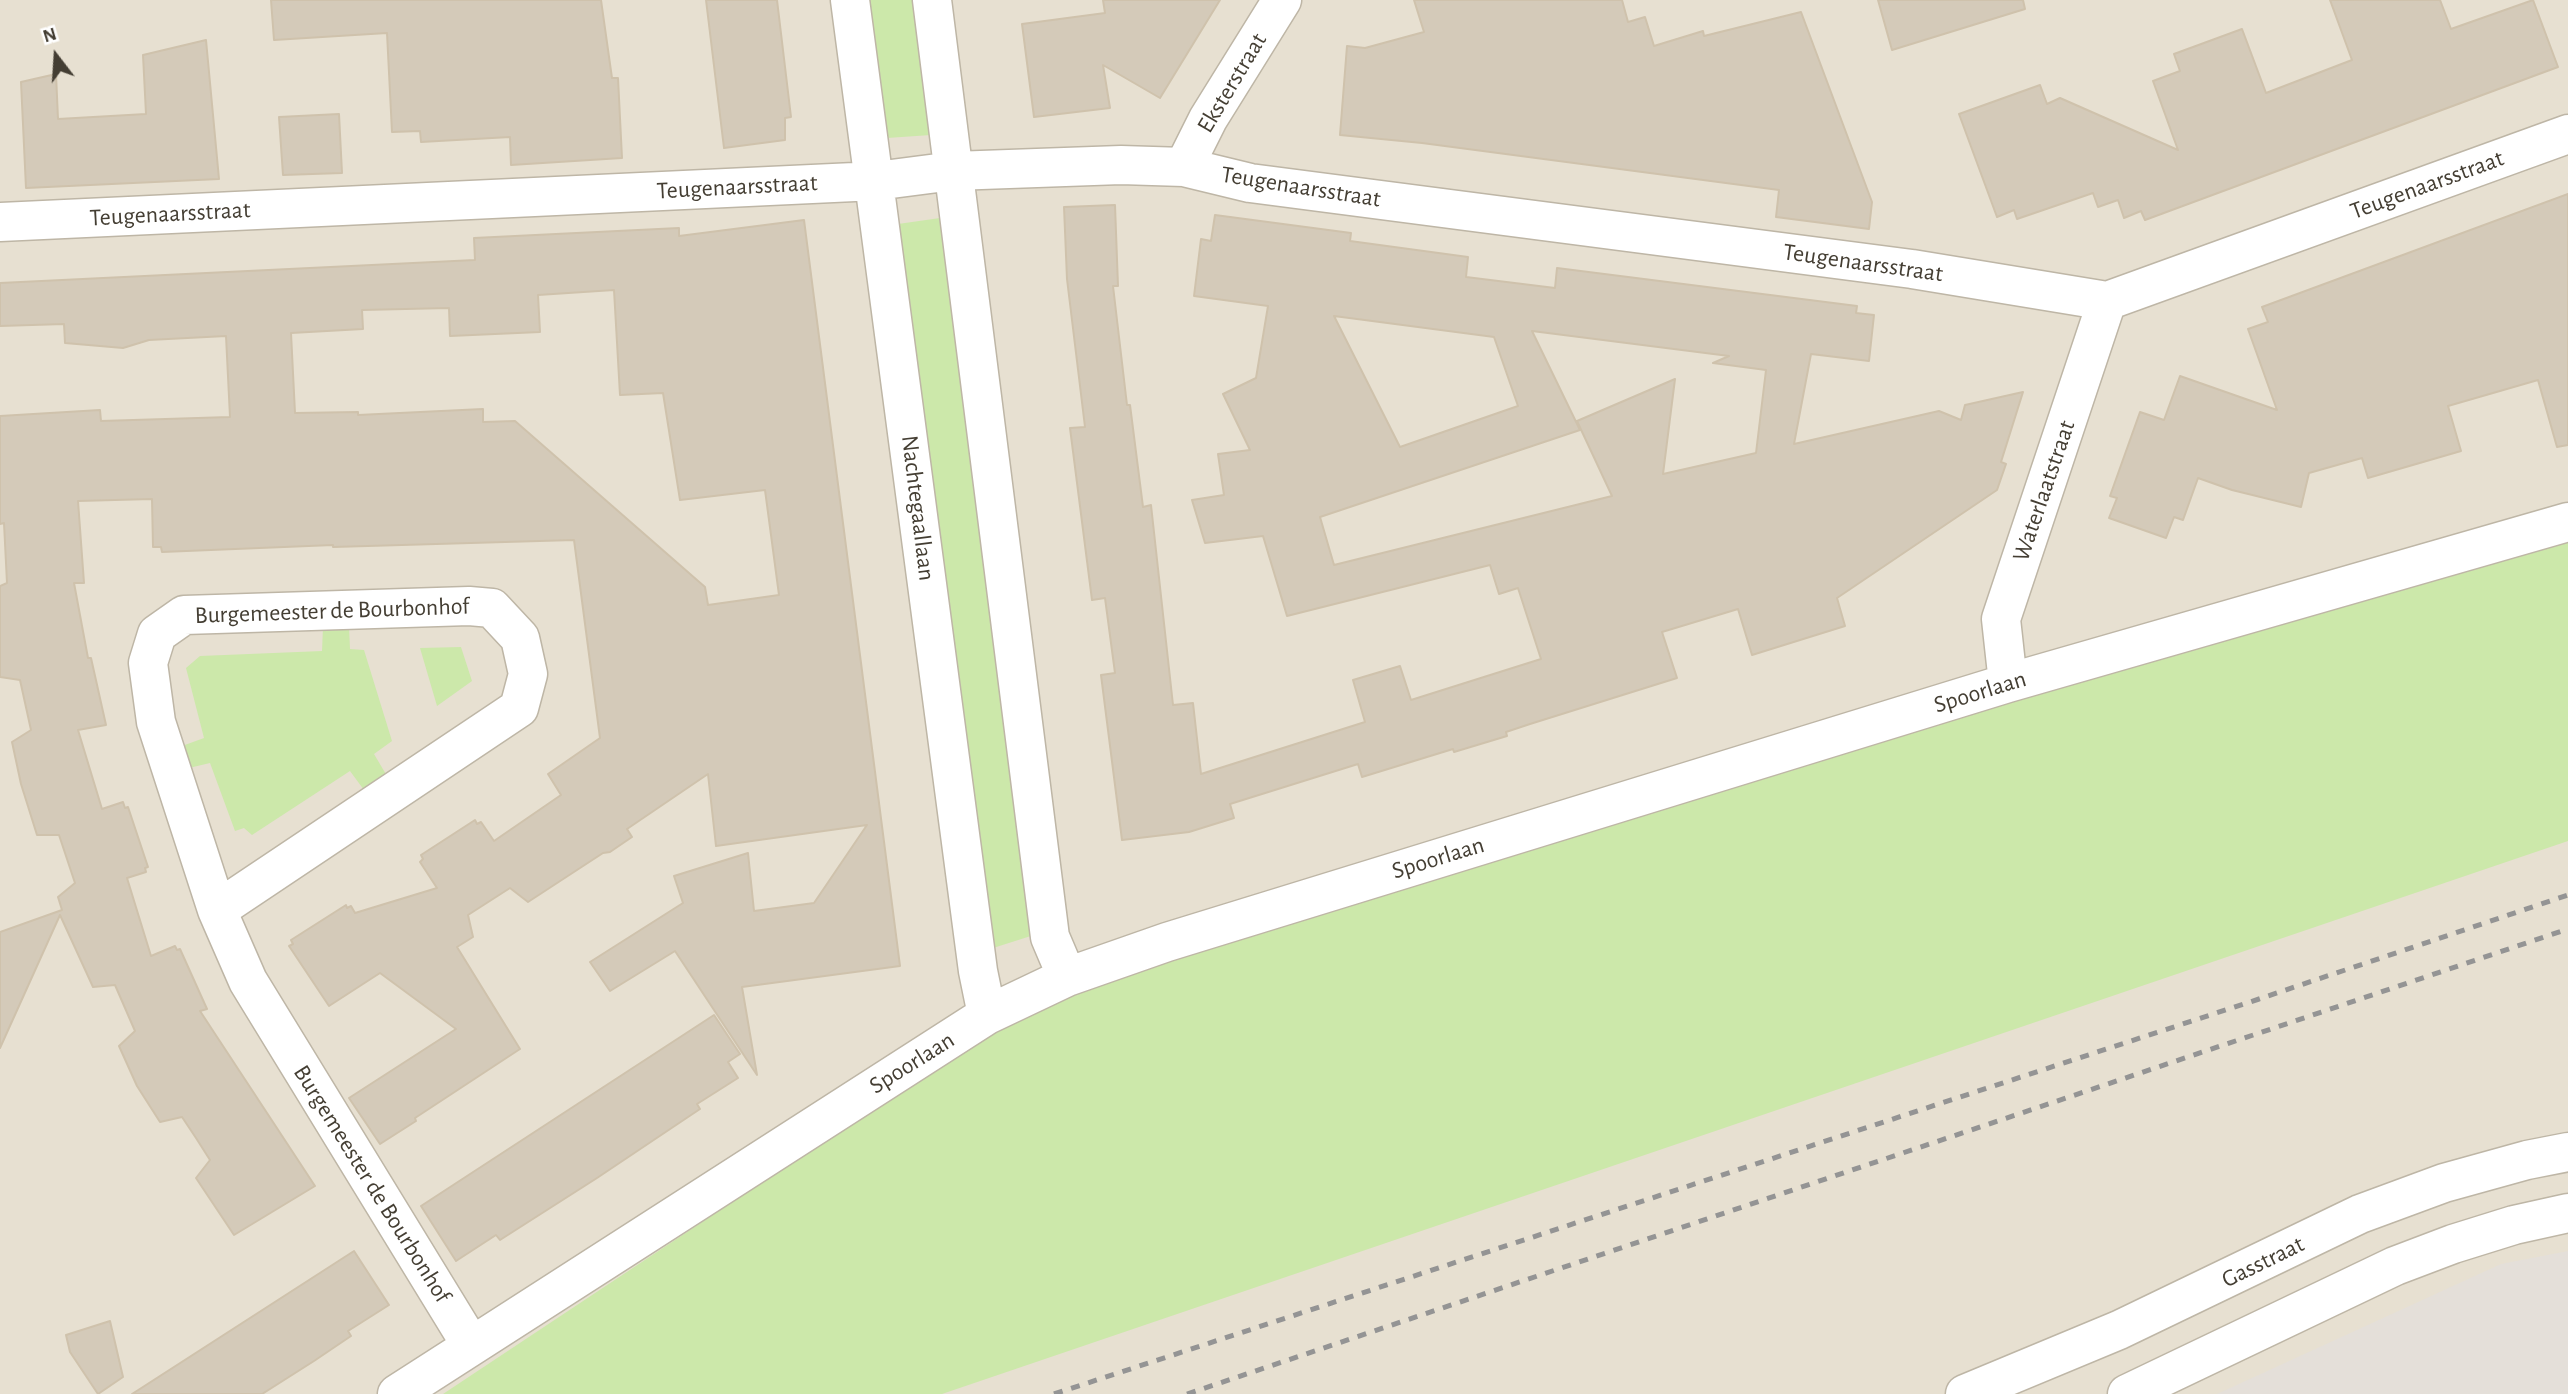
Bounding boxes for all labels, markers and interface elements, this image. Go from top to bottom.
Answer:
north arrow [21,21,91,91]
text: N [41,24,59,46]
street label: Eksterstraat [1191,28,1273,138]
street label: Teugenaarsstraat [2346,144,2508,226]
street label: Teugenaarsstraat [1219,160,1383,214]
street label: Teugenaarsstraat [656,168,818,206]
street label: Teugenaarsstraat [89,195,251,233]
street label: Teugenaarsstraat [1781,238,1945,288]
street label: Waterlaatstraat [2006,417,2082,565]
street label: Nachtegaallaan [895,434,941,582]
street label: Burgemeester de Bourbonhof [194,592,470,630]
street label: Spoorlaan [1930,664,2030,720]
street label: Spoorlaan [1388,830,1488,886]
street label: Spoorlaan [864,1026,960,1100]
street label: Burgemeester de Bourbonhof [287,1060,457,1308]
street label: Gasstraat [2217,1230,2309,1294]

